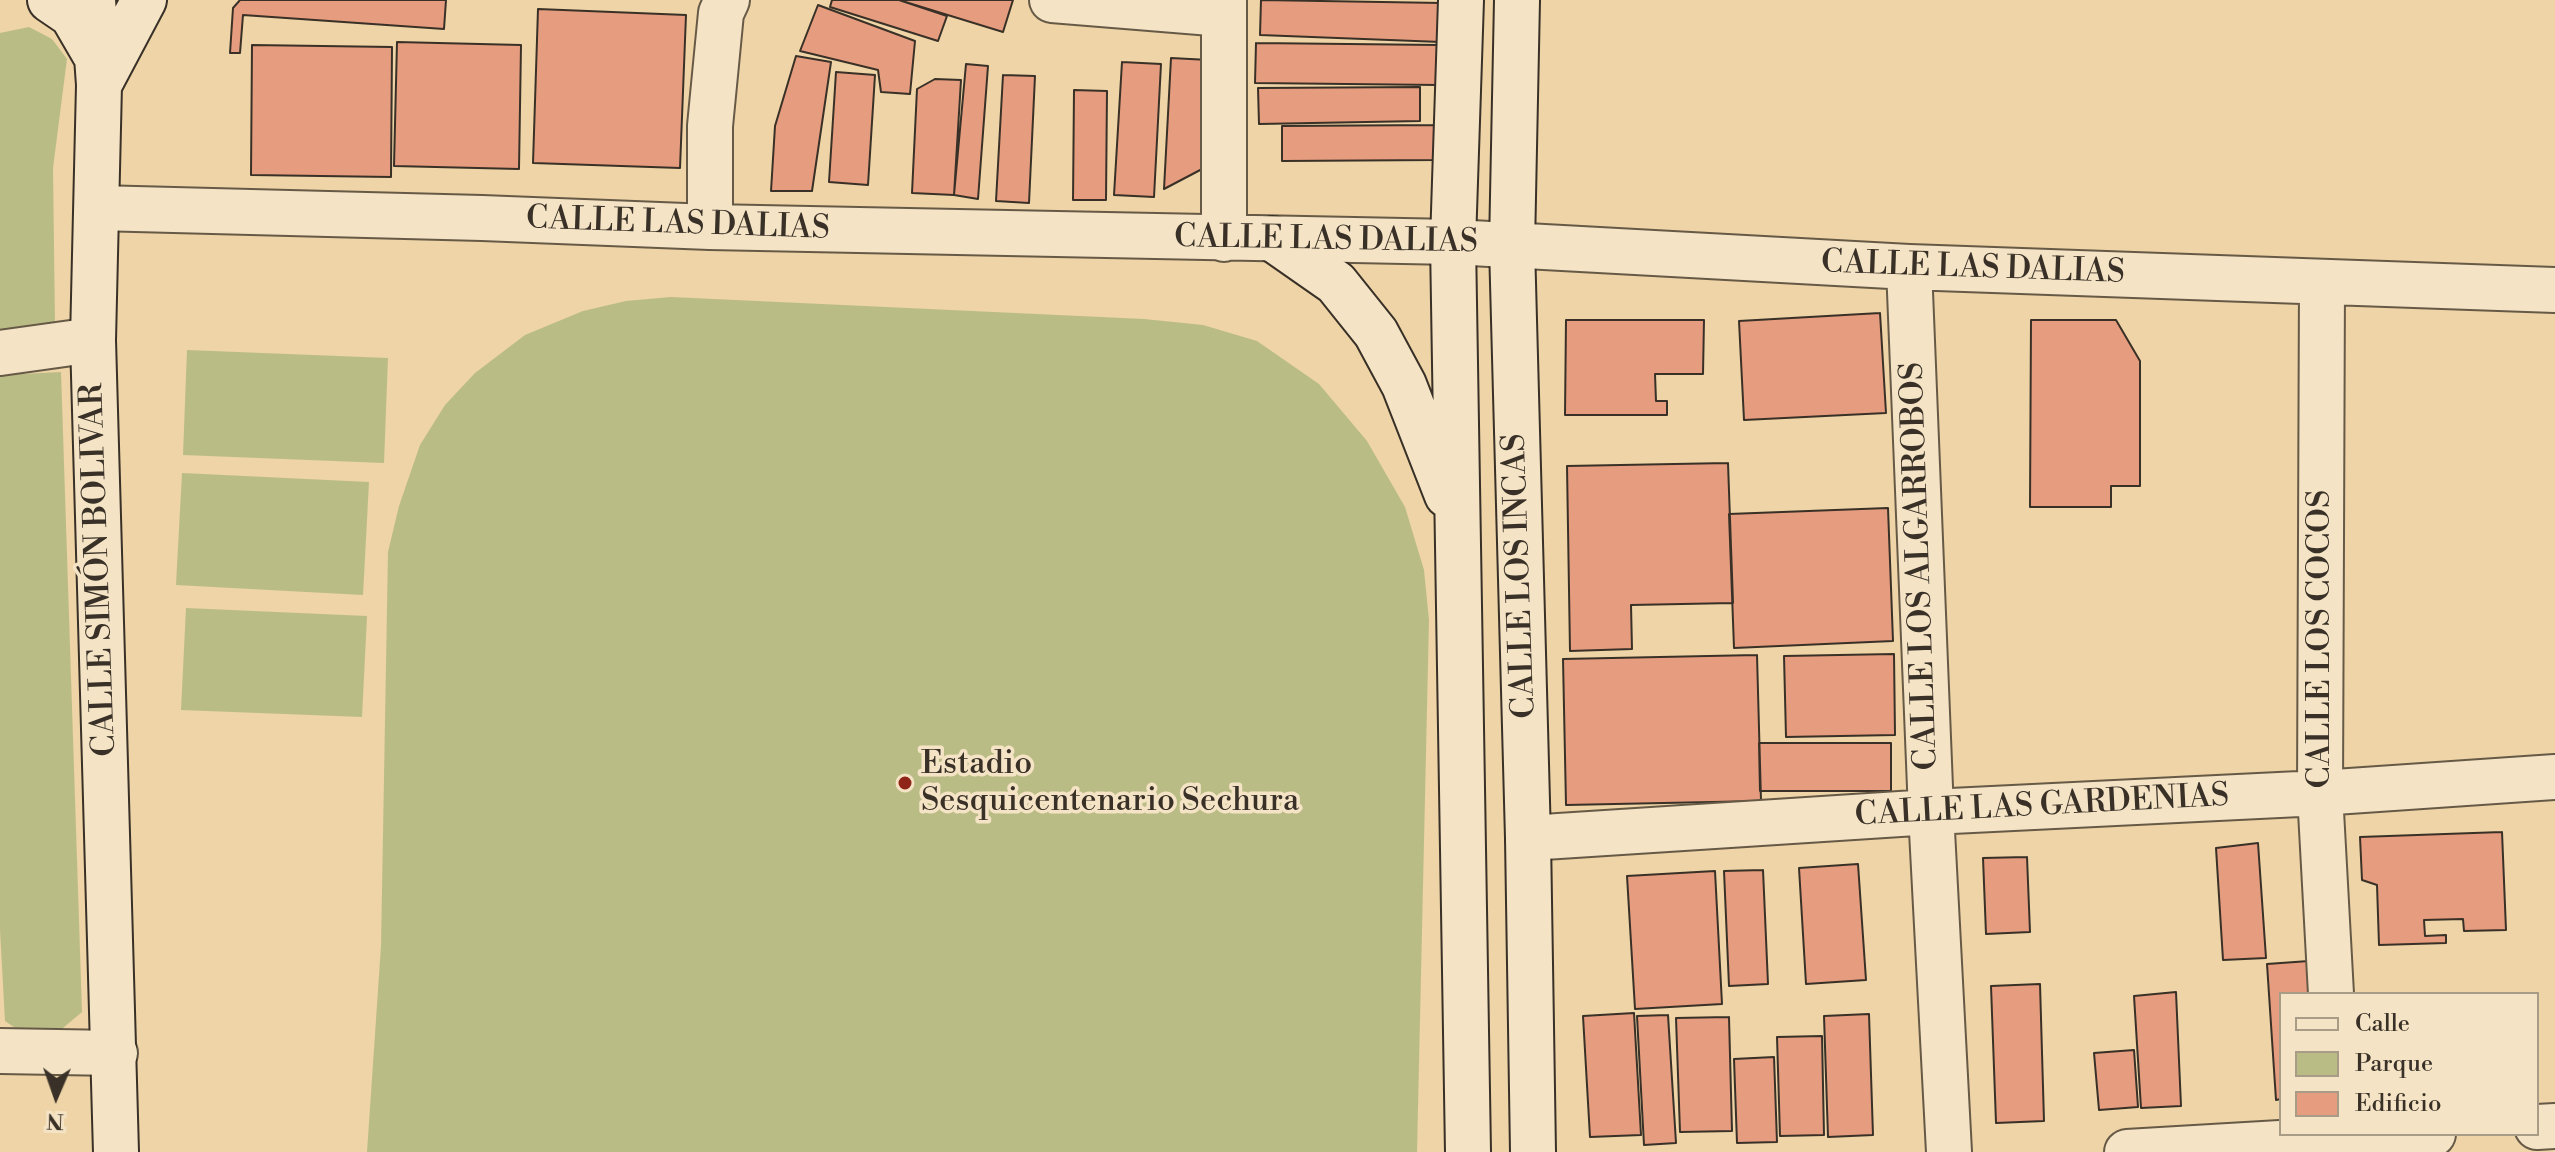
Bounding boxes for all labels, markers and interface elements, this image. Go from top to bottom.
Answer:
street label: CALLE LAS DALIAS [525,201,831,249]
street label: CALLE LAS DALIAS [1174,219,1478,263]
street label: CALLE LAS DALIAS [1820,245,2126,293]
street label: CALLE LOS ALGARROBOS [1895,361,1947,771]
street label: CALLE SIMÓN BOLIVAR [74,383,126,757]
street label: CALLE LOS INCAS [1497,433,1545,719]
street label: CALLE LOS COCOS [2302,490,2340,788]
place label: Estadio Sesquicentenario Sechura [921,746,1299,821]
marker: Estadio Sesquicentenario Sechura [896,774,914,792]
street label: CALLE LAS GARDENIAS [1854,778,2230,836]
legend [2279,992,2539,1136]
text: Calle [2355,1009,2410,1039]
text: Parque [2355,1049,2433,1079]
north arrow [16,1056,96,1136]
text: Edificio [2355,1089,2441,1119]
text: N [46,1107,64,1134]

